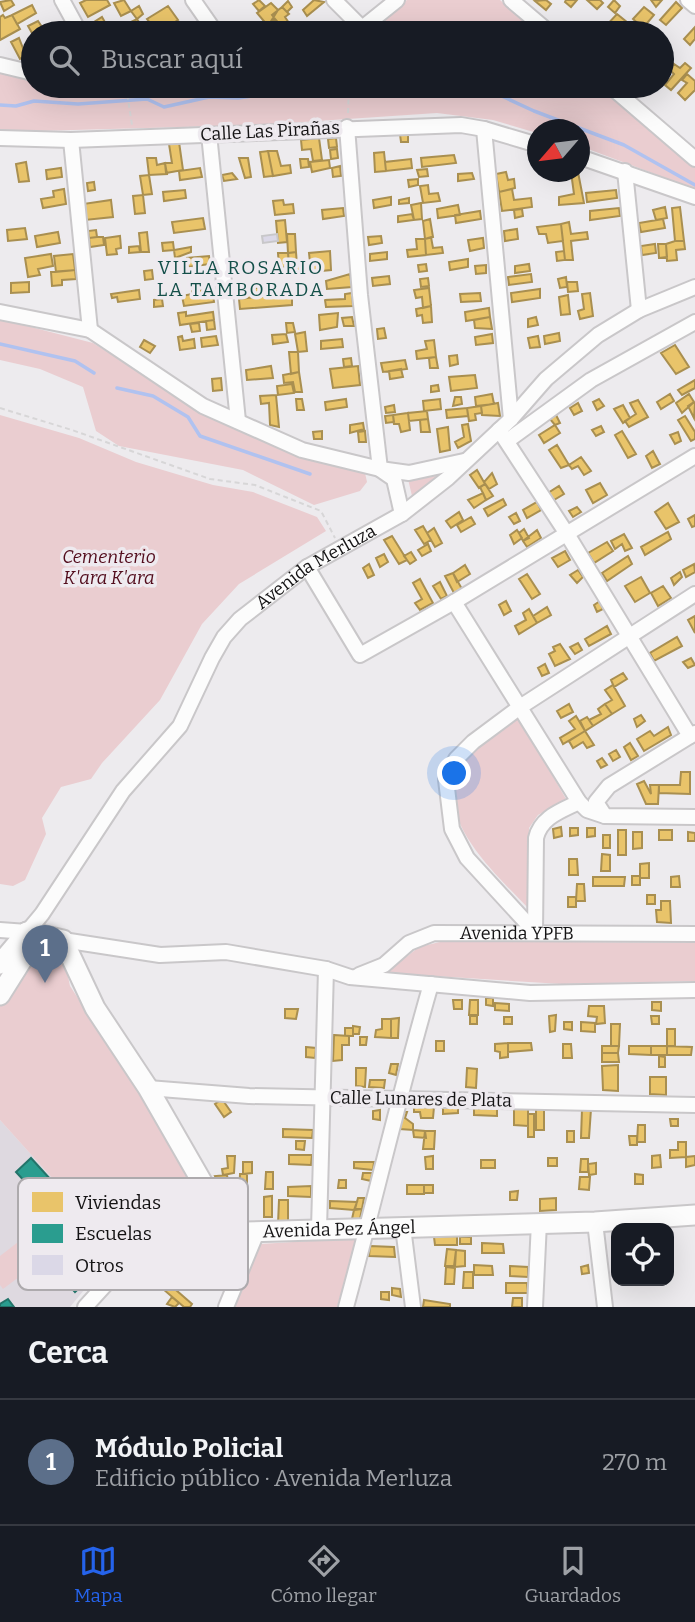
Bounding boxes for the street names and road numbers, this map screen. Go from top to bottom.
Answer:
street label: Calle Las Pirañas [200,116,340,146]
street label: Avenida Merluza [251,520,380,614]
street label: Avenida YPFB [460,922,574,945]
street label: Calle Lunares de Plata [330,1086,512,1112]
street label: Avenida Pez Ángel [262,1216,416,1242]

